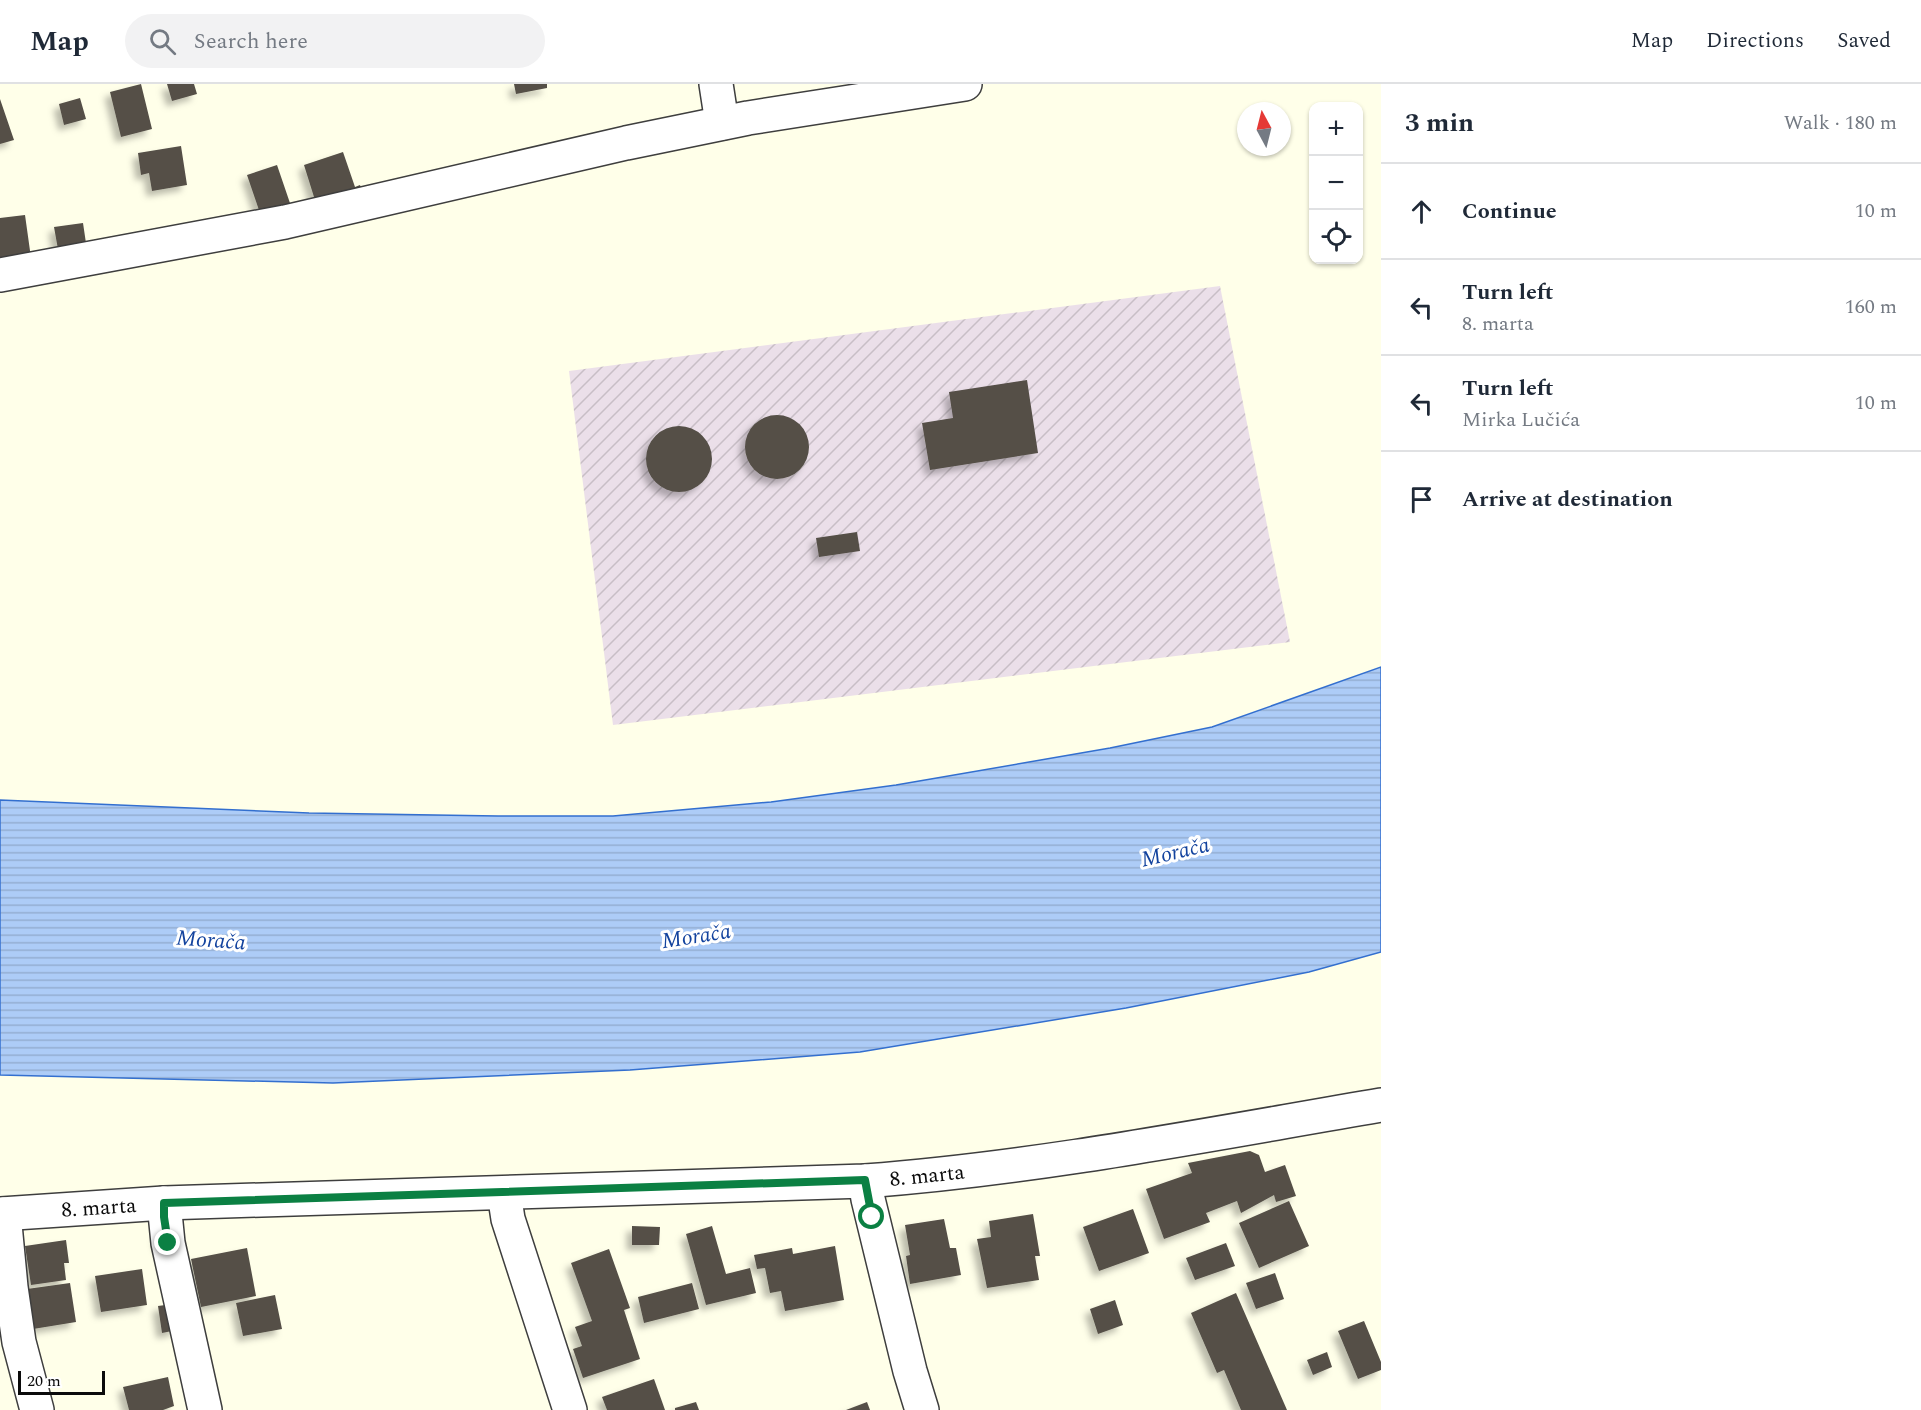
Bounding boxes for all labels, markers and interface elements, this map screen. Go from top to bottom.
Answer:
search box [125,14,545,68]
text: Map [30,20,89,63]
icon: search [146,25,179,58]
text: Search here [194,25,308,58]
text: Map [1631,25,1673,57]
text: Directions [1706,25,1804,57]
text: Saved [1837,25,1891,57]
north arrow [1237,102,1291,156]
map controls [1309,102,1363,264]
button: + [1309,102,1363,156]
text: 3 min [1405,103,1474,143]
text: Walk · 180 m [1784,108,1897,138]
button: − [1309,156,1363,210]
icon: ahead [1405,195,1438,228]
text: Continue [1462,195,1557,228]
text: 10 m [1855,196,1897,226]
button: locate [1309,210,1363,264]
text: Turn left [1462,276,1554,309]
icon: left [1405,291,1438,324]
text: 160 m [1845,292,1897,322]
text: 8. marta [1462,309,1534,339]
text: Turn left [1462,372,1554,405]
icon: left [1405,387,1438,420]
text: 10 m [1855,388,1897,418]
text: Mirka Lučića [1462,405,1580,435]
icon: arrive [1405,483,1438,516]
text: Arrive at destination [1462,483,1673,516]
water label: Morača [1138,829,1213,876]
water label: Morača [659,915,733,958]
water label: Morača [175,922,247,959]
street label: 8. marta [888,1156,967,1196]
street label: 8. marta [60,1190,138,1227]
route start [858,1203,884,1229]
route end [154,1229,180,1255]
scale bar [18,1368,105,1396]
text: 20 m [27,1369,61,1393]

